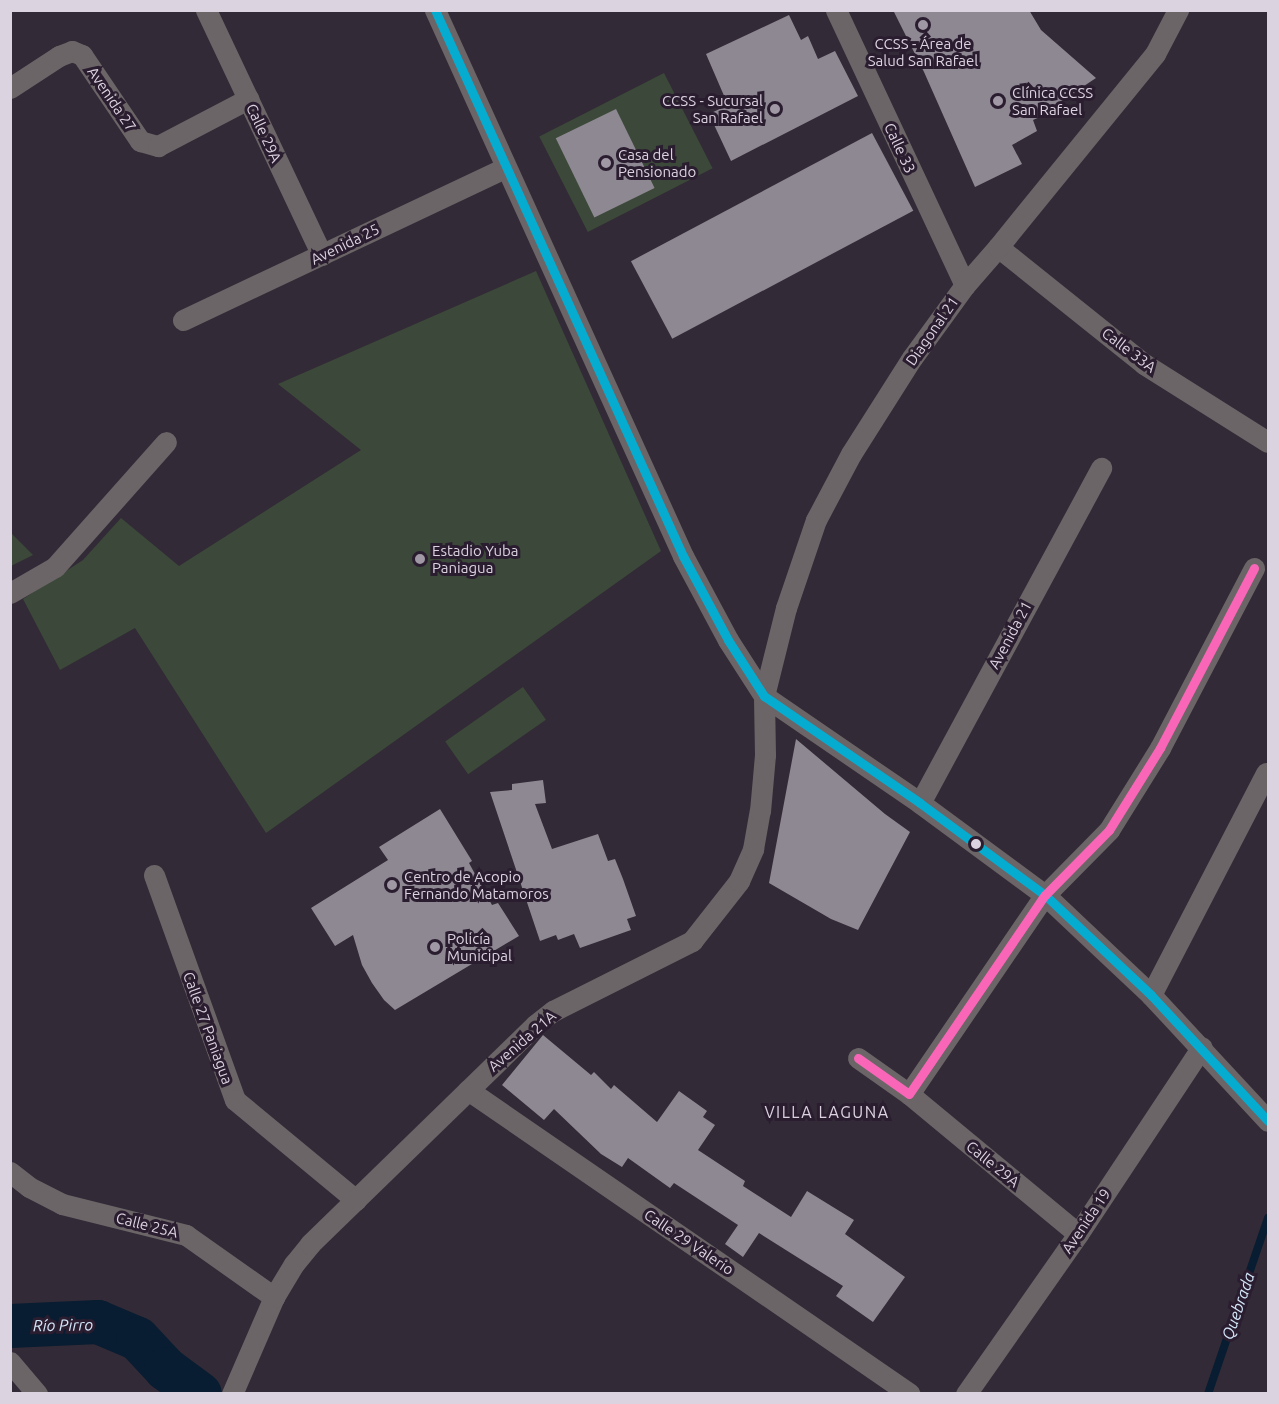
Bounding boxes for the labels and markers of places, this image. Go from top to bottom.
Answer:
marker: CCSS - Área de Salud San Rafael [916,18,930,32]
place label: CCSS - Área de Salud San Rafael [868,34,978,69]
place label: Clínica CCSS San Rafael [1012,83,1093,118]
place label: CCSS - Sucursal San Rafael [662,91,763,126]
marker: Clínica CCSS San Rafael [989,92,1007,110]
marker: CCSS - Sucursal San Rafael [768,102,782,116]
place label: Casa del Pensionado [618,145,696,180]
marker: Casa del Pensionado [599,156,613,170]
place label: Estadio Yuba Paniagua [432,541,519,576]
marker: Estadio Yuba Paniagua [413,552,427,566]
unlabelled marker [970,838,982,850]
place label: Centro de Acopio Fernando Matamoros [404,867,549,902]
marker: Centro de Acopio Fernando Matamoros [385,878,399,892]
place label: Policía Municipal [447,929,512,964]
marker: Policía Municipal [428,940,442,954]

